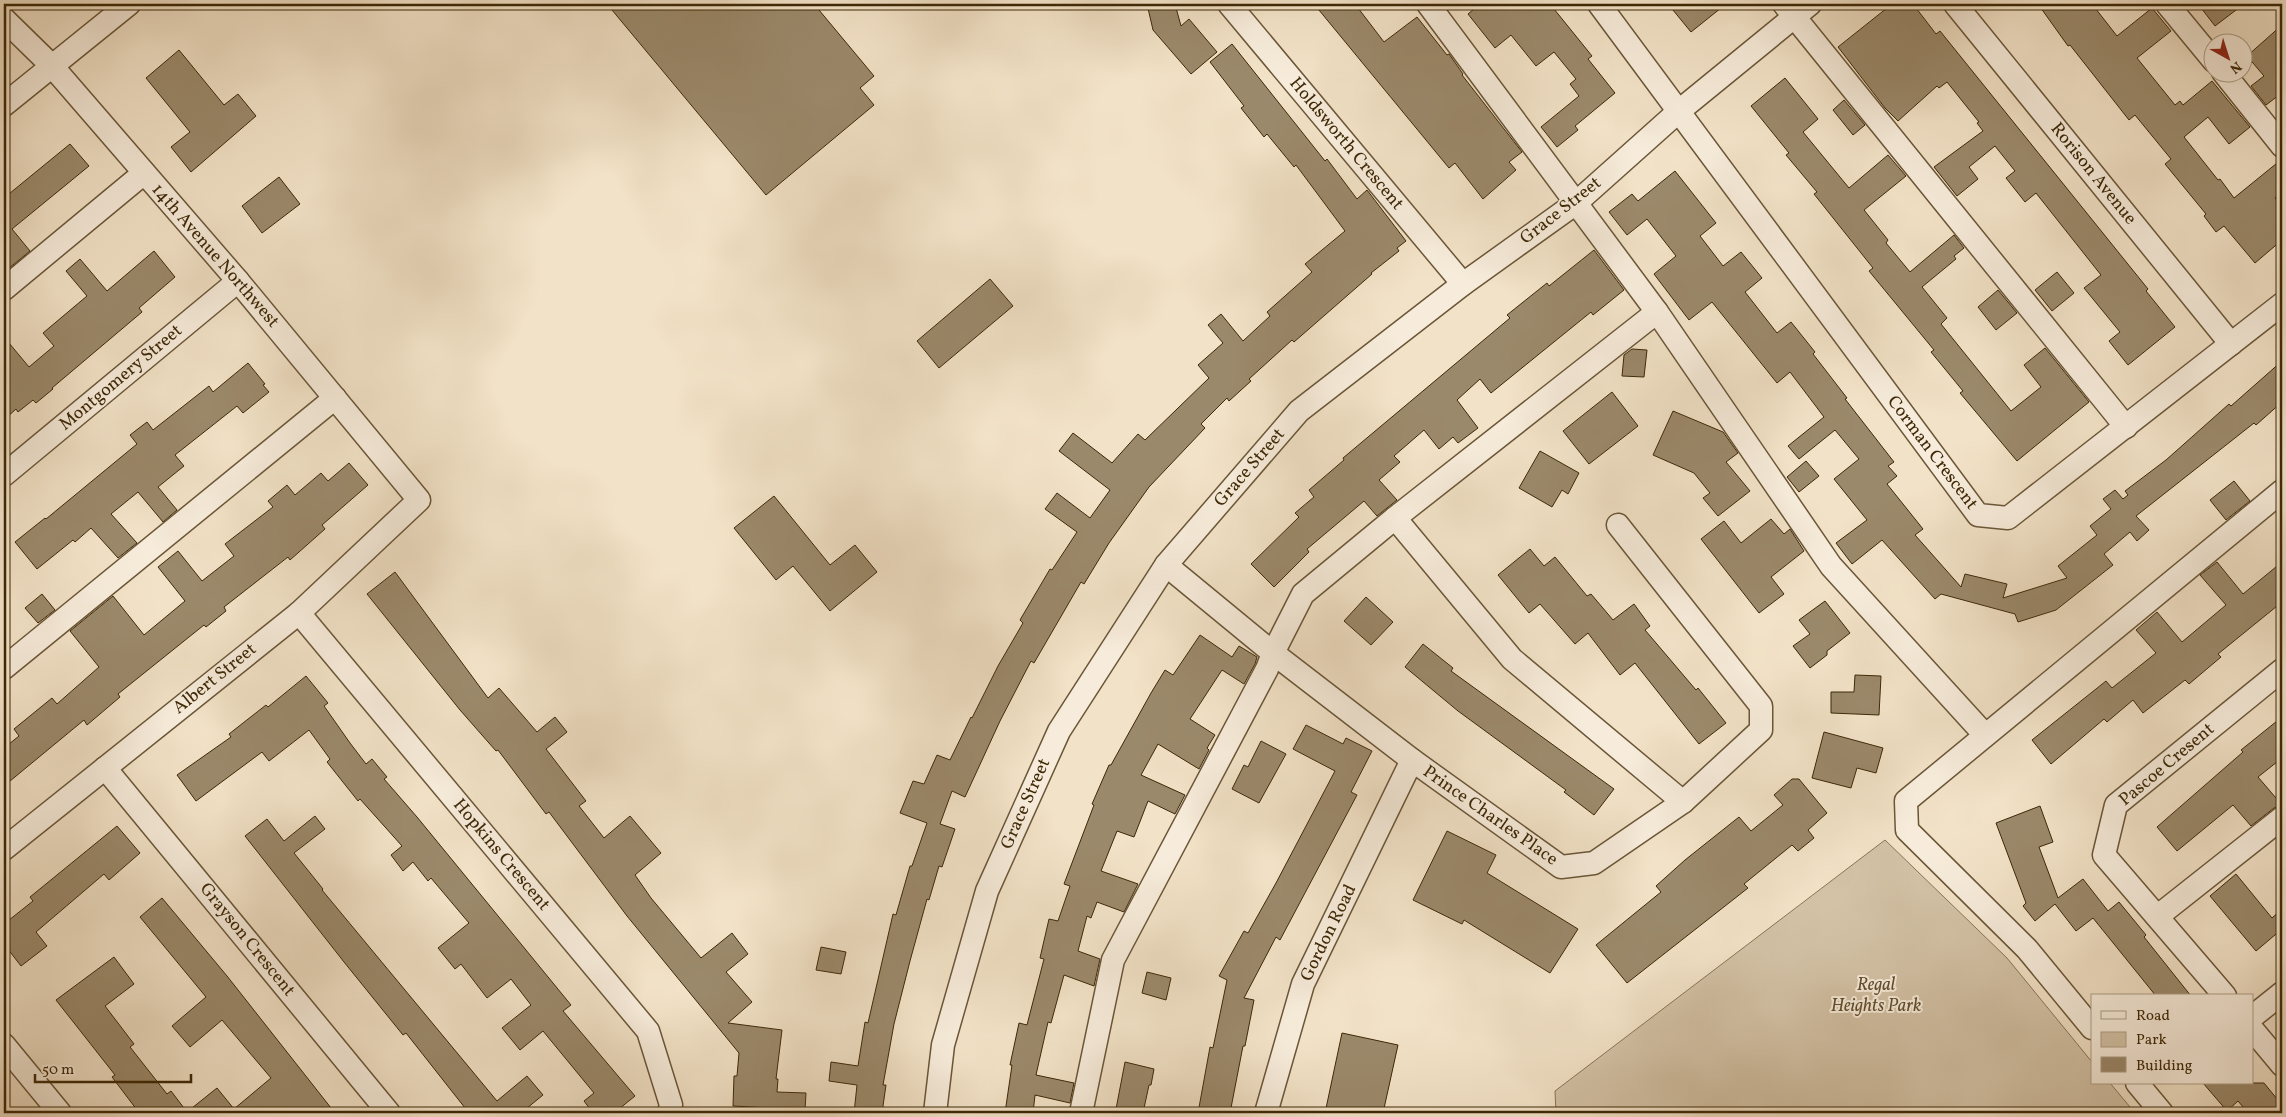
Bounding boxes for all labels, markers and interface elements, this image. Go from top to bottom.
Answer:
north arrow [2204,32,2254,82]
text: N [2225,56,2245,78]
street label: Holdsworth Crescent [1283,72,1409,216]
street label: Rorison Avenue [2044,118,2142,230]
street label: Grace Street [1515,171,1607,251]
street label: 14th Avenue Northwest [145,178,285,334]
street label: Montgomery Street [54,319,188,437]
street label: Corman Crescent [1881,391,1983,515]
street label: Grace Street [1209,423,1291,513]
street label: Albert Street [168,637,262,721]
street label: Pascoe Cresent [2114,717,2220,813]
street label: Grace Street [995,755,1057,853]
street label: Prince Charles Place [1417,760,1563,872]
street label: Hopkins Crescent [447,793,555,917]
street label: Grayson Crescent [193,878,301,1002]
street label: Gordon Road [1295,880,1363,986]
park label: Regal Heights Park [1831,973,1921,1019]
legend [2091,994,2254,1084]
text: Road [2136,1006,2170,1027]
text: Park [2136,1030,2167,1051]
scale bar [35,1052,191,1084]
text: Building [2136,1056,2193,1077]
text: 50 m [42,1060,74,1081]

